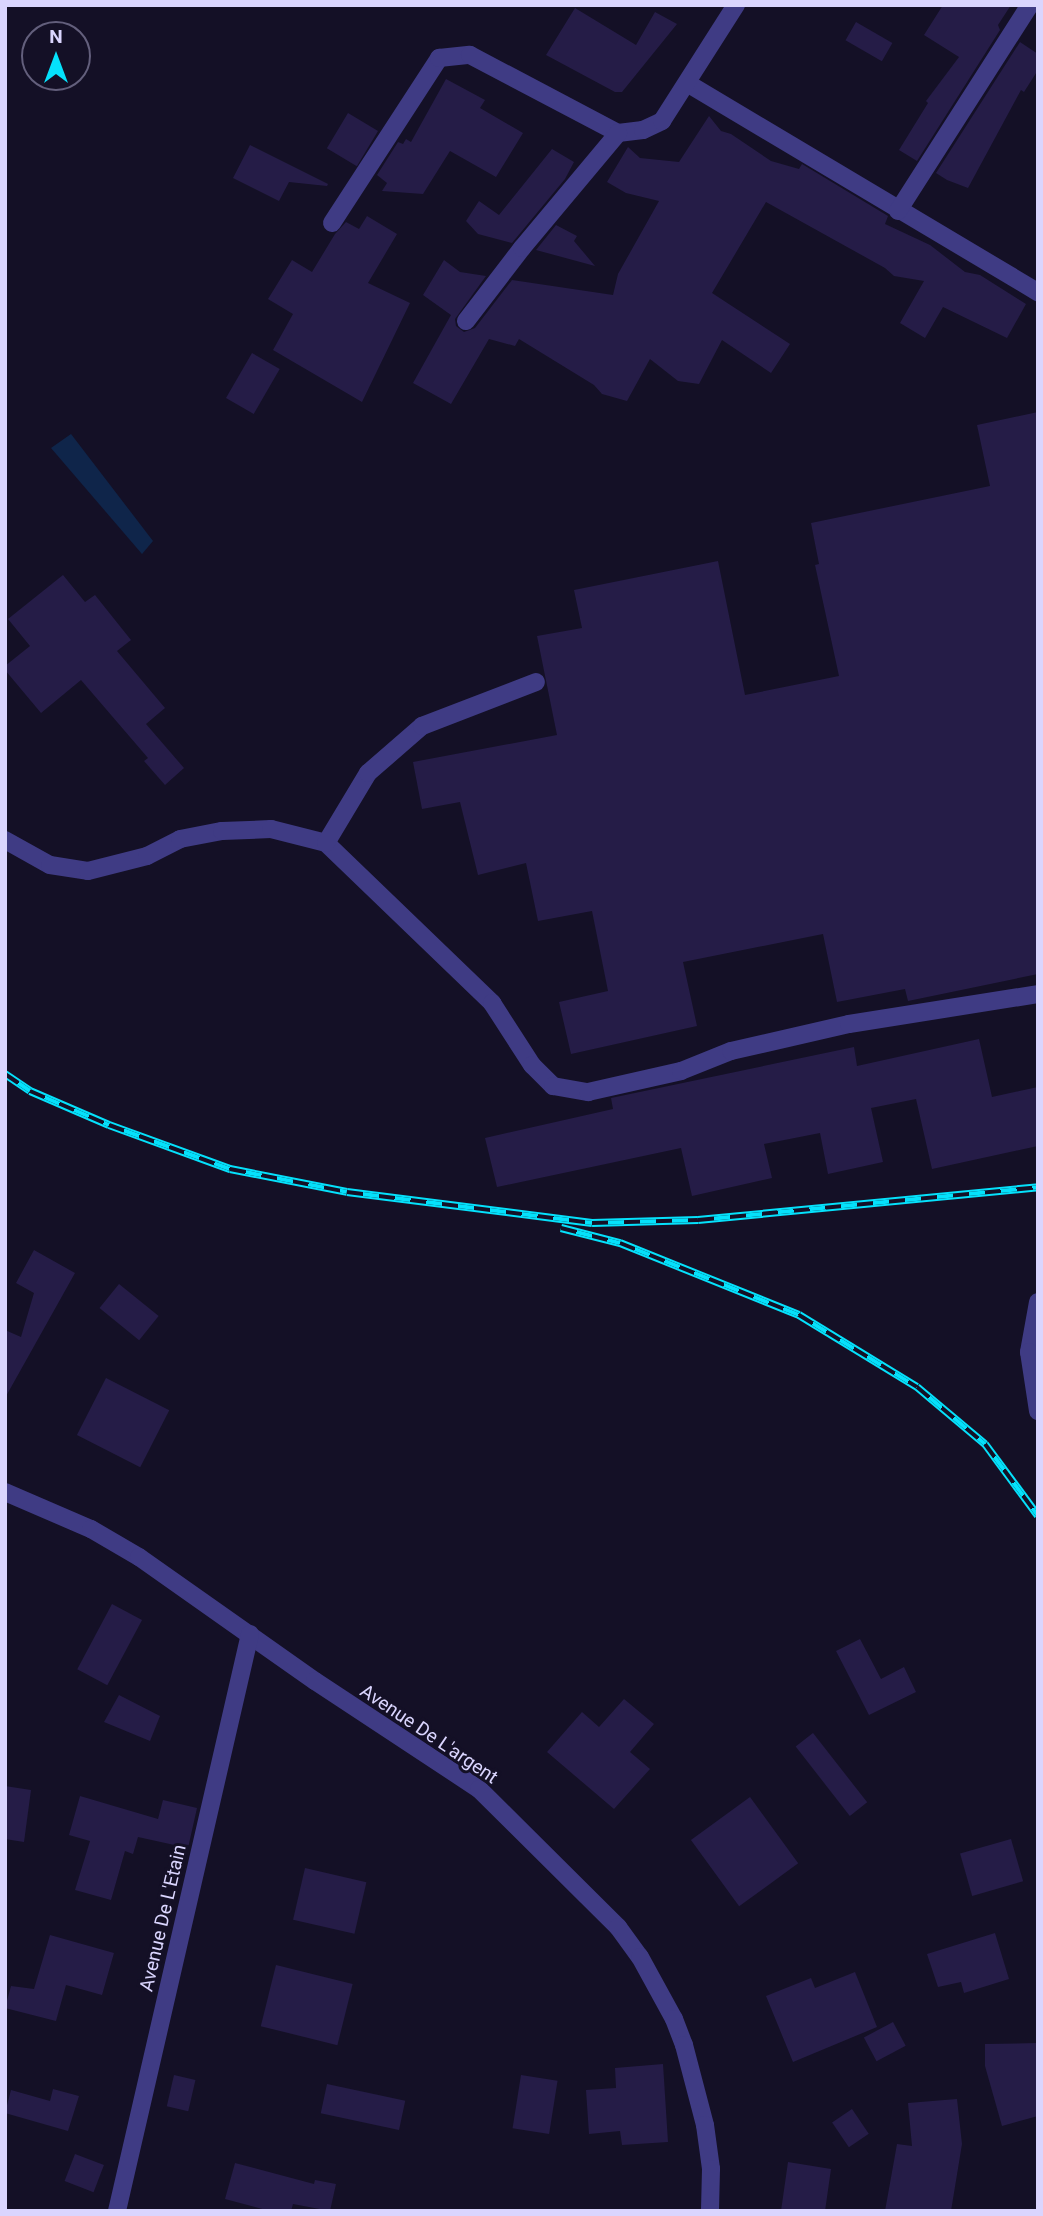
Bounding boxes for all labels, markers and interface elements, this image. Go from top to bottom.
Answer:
north arrow [21,21,91,91]
text: N [49,25,63,48]
street label: Avenue De L'argent [356,1679,502,1789]
street label: Avenue De L'Etain [135,1842,191,1994]

